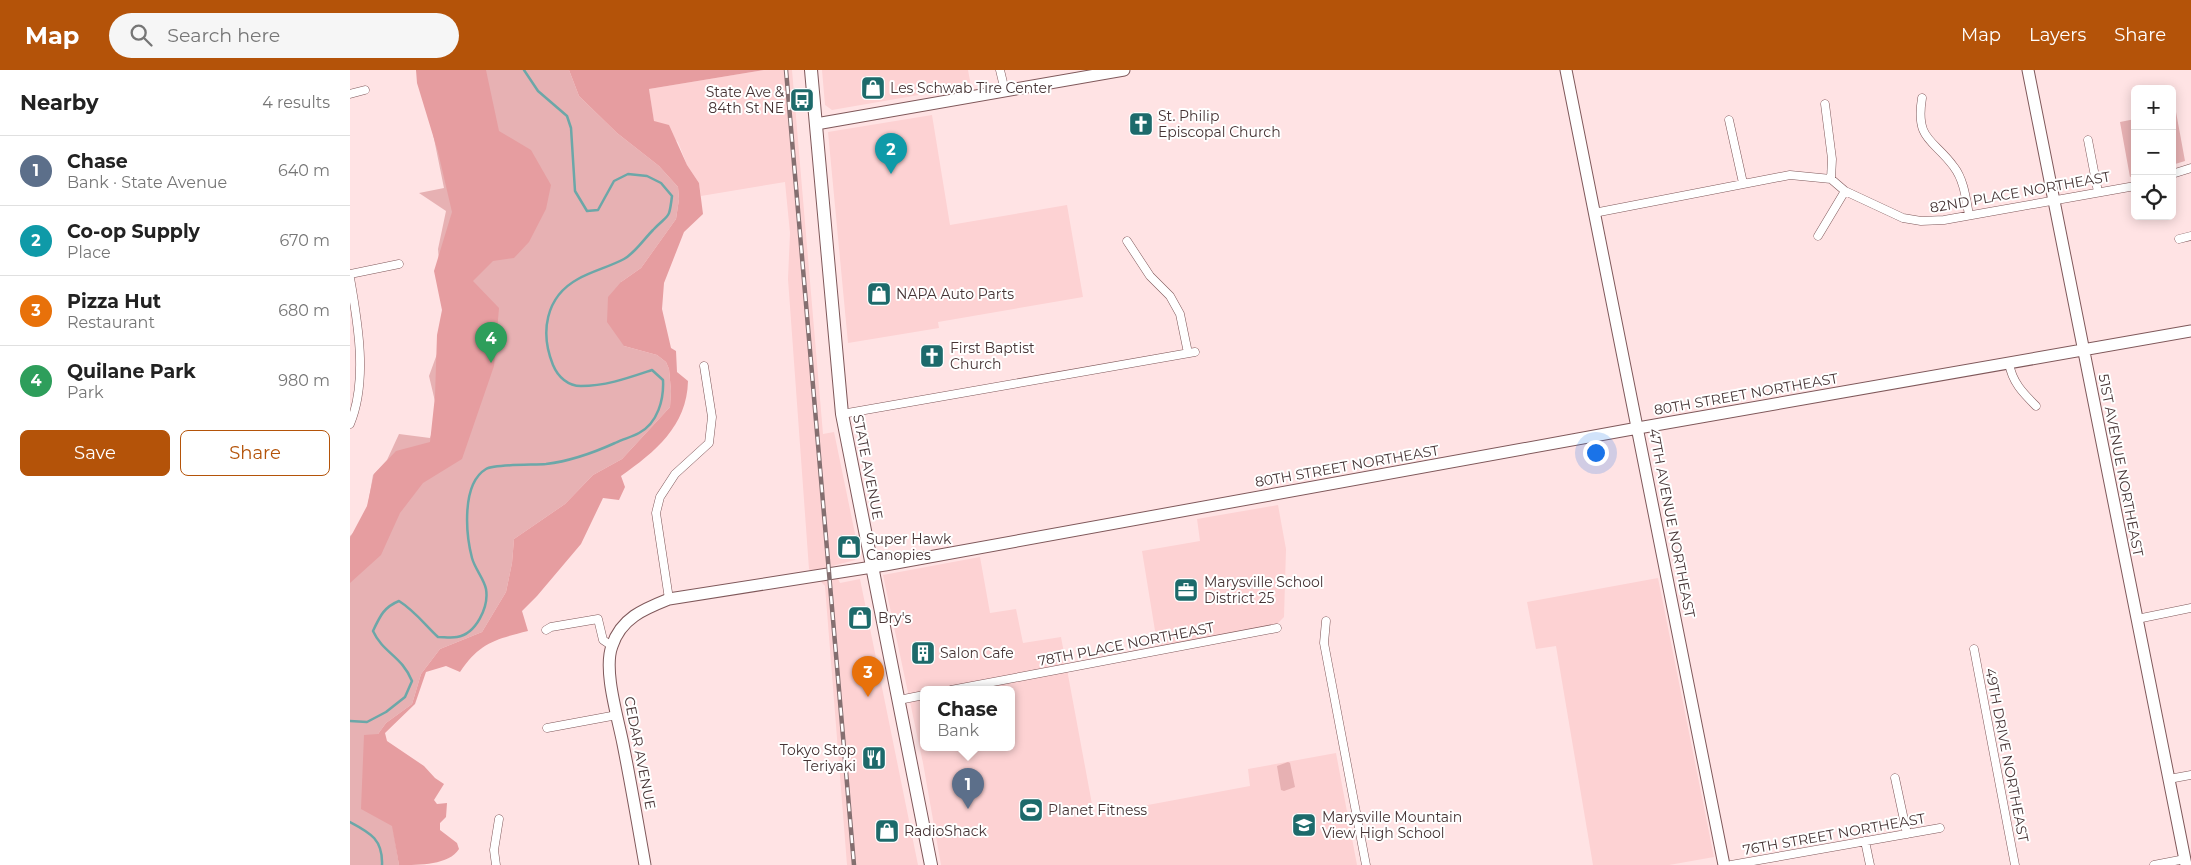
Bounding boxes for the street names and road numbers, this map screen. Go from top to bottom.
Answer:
street label: 82ND PLACE NORTHEAST [1928,167,2112,217]
street label: 80TH STREET NORTHEAST [1653,369,1839,419]
street label: 51ST AVENUE NORTHEAST [2094,372,2148,558]
street label: STATE AVENUE [849,413,887,521]
street label: 47TH AVENUE NORTHEAST [1645,427,1699,619]
street label: 80TH STREET NORTHEAST [1254,441,1440,491]
street label: 78TH PLACE NORTHEAST [1036,618,1216,670]
street label: 49TH DRIVE NORTHEAST [1981,666,2033,844]
street label: CEDAR AVENUE [620,695,660,811]
street label: 76TH STREET NORTHEAST [1741,809,1927,859]

